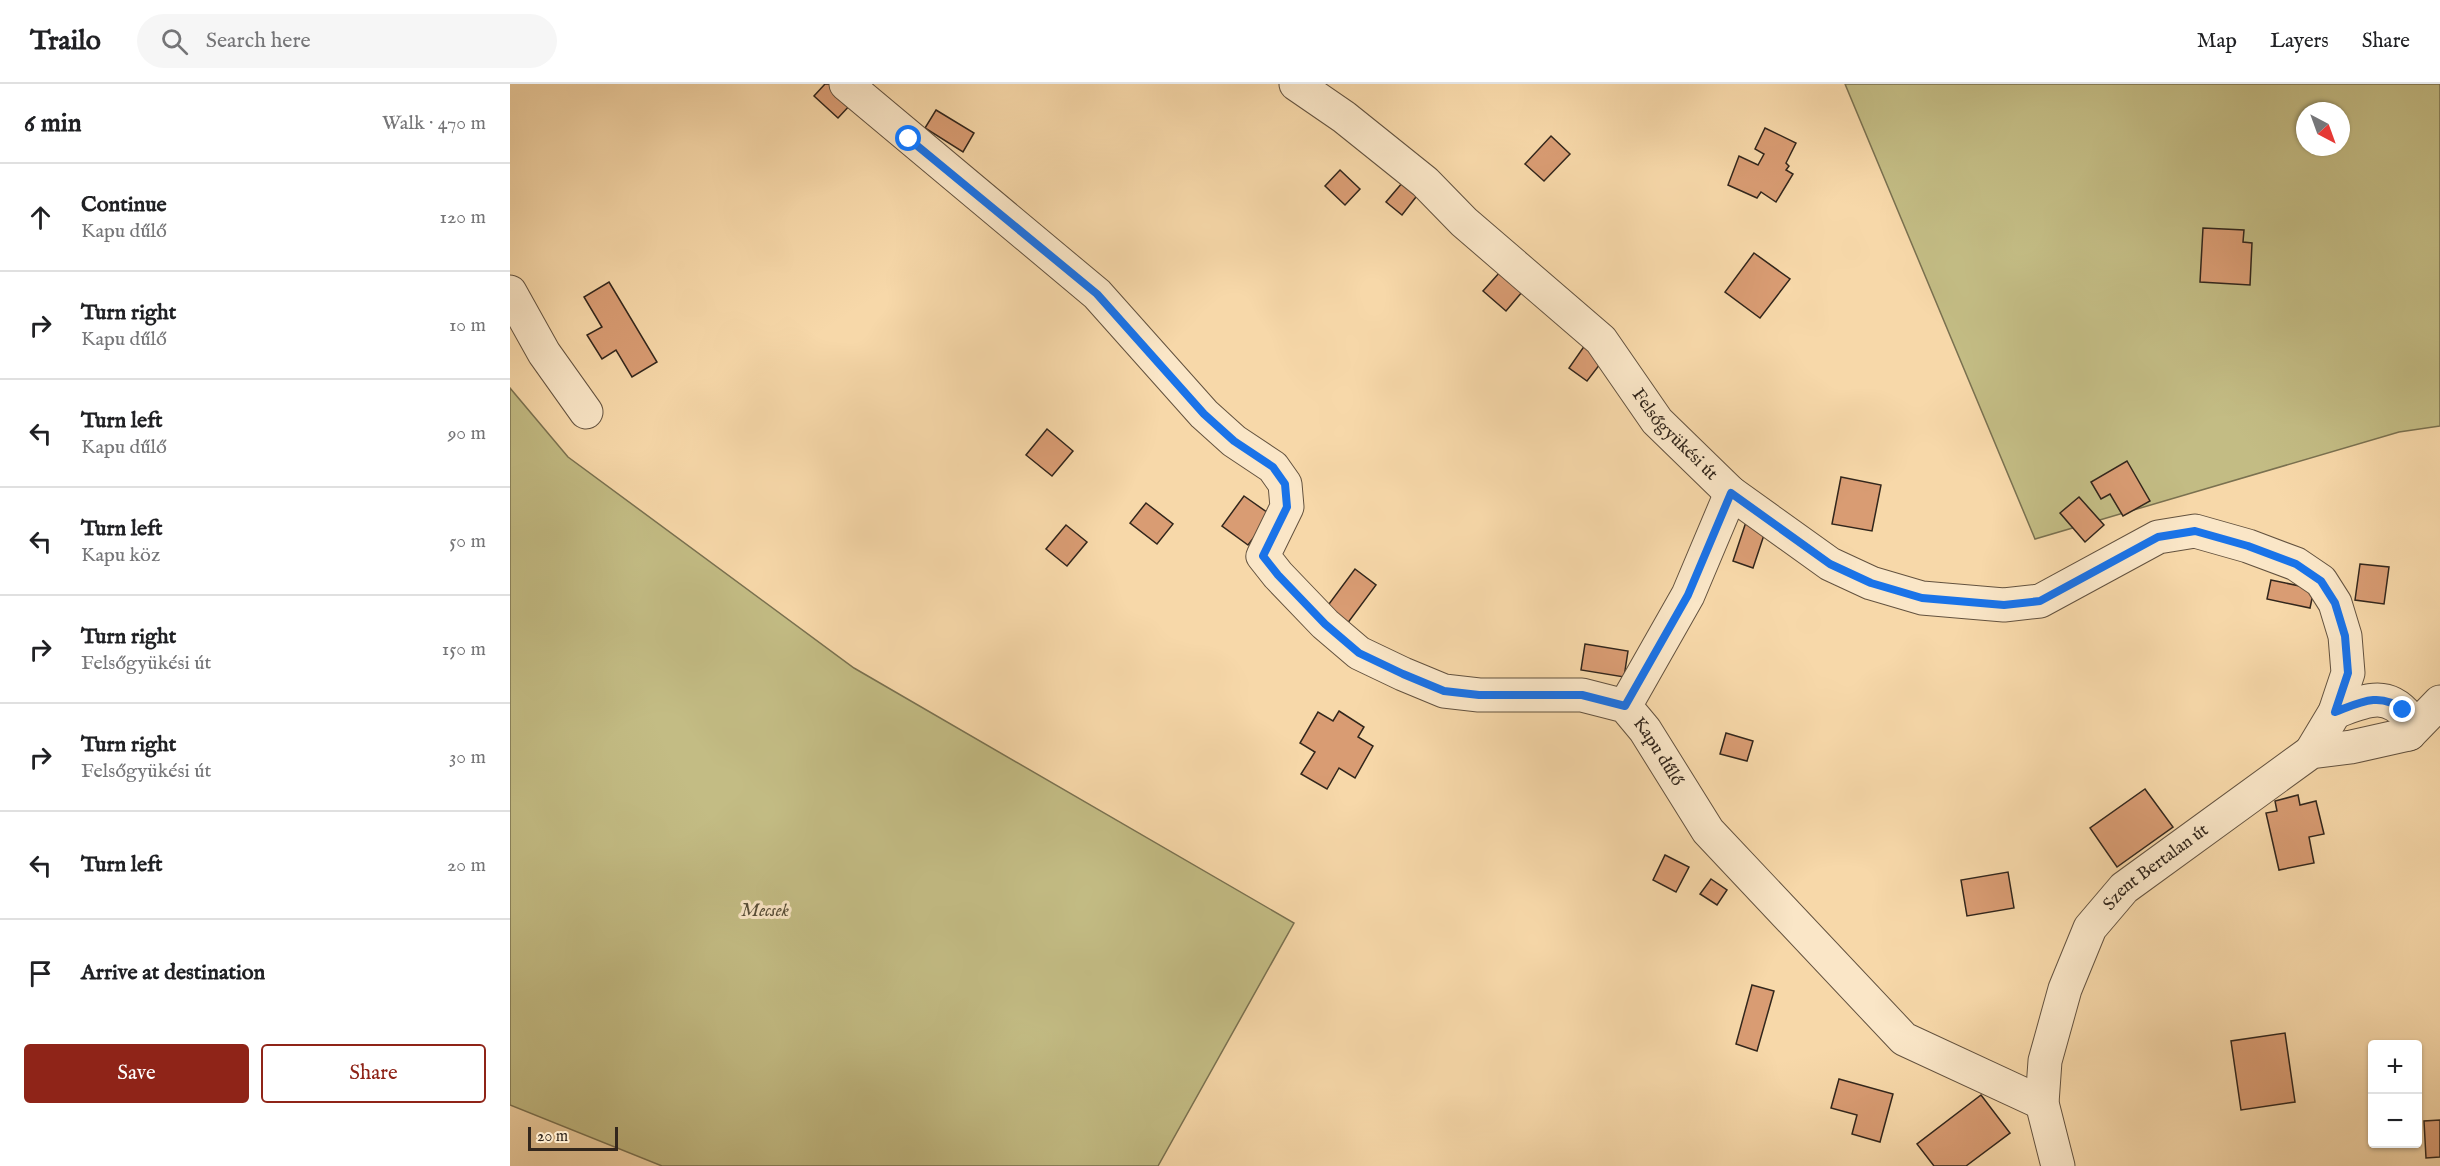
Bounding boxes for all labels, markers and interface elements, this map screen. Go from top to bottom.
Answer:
search box [137,14,557,68]
text: Trailo [30,24,101,59]
icon: search [158,25,191,58]
text: Search here [206,27,311,55]
text: Map [2197,28,2237,55]
text: Layers [2270,28,2329,55]
text: Share [2362,28,2410,55]
north arrow [2296,102,2350,156]
text: 6 min [24,107,82,140]
text: Walk · 470 m [382,111,486,136]
route start [895,125,921,151]
text: Continue [81,191,167,219]
icon: ahead [24,201,57,234]
text: 120 m [440,205,486,230]
text: Kapu dűlő [81,219,167,244]
text: Turn right [81,299,176,327]
icon: right [24,309,57,342]
text: 10 m [449,313,486,338]
text: Kapu dűlő [81,327,167,352]
street label: Felsőgyükési út [1626,384,1723,485]
text: Turn left [81,407,163,435]
icon: left [24,417,57,450]
text: 90 m [448,421,486,446]
text: Kapu dűlő [81,435,167,460]
text: Turn left [81,515,163,543]
icon: left [24,525,57,558]
text: 50 m [449,529,486,554]
text: Kapu köz [81,543,160,568]
text: Turn right [81,623,176,651]
icon: right [24,633,57,666]
text: 150 m [442,637,486,662]
text: Felsőgyükési út [81,651,211,676]
route end [2389,696,2415,722]
street label: Kapu dűlő [1628,713,1689,791]
text: Turn right [81,731,176,759]
icon: right [24,741,57,774]
text: 30 m [449,745,486,770]
text: Felsőgyükési út [81,759,211,784]
street label: Szent Bertalan út [2098,819,2213,915]
icon: left [24,849,57,882]
text: Turn left [81,851,163,879]
text: 20 m [447,853,486,878]
park label: Mecsek [741,900,789,923]
icon: arrive [24,957,57,990]
text: Arrive at destination [81,959,265,987]
map controls [2368,1040,2422,1148]
button: + [2368,1040,2422,1094]
button: Save [24,1044,249,1103]
button: Share [261,1044,486,1103]
button: − [2368,1094,2422,1148]
scale bar [528,1124,618,1152]
text: 20 m [537,1127,568,1147]

